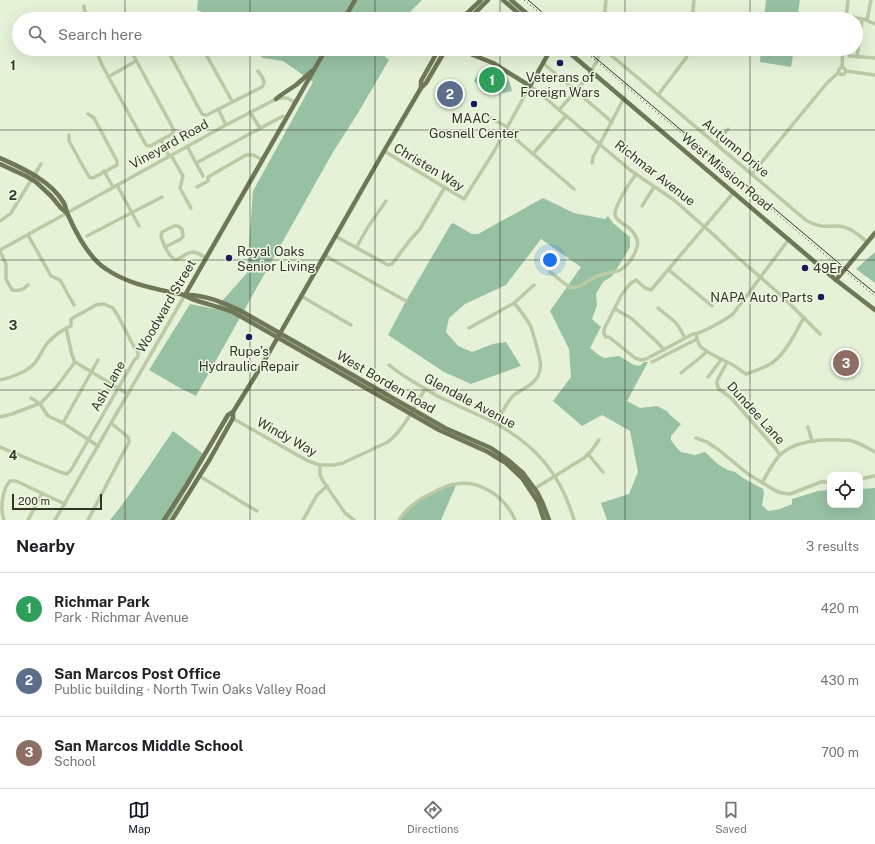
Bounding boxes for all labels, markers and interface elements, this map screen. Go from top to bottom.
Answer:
search box [12,12,863,56]
icon: search [26,23,48,45]
text: Search here [58,26,142,43]
text: 1 [10,58,16,73]
marker: Veterans of Foreign Wars [555,58,565,68]
pin: 1 [479,65,505,95]
place label: Veterans of Foreign Wars [520,70,600,100]
pin: 2 [437,79,463,109]
marker: MAAC - Gosnell Center [469,99,479,109]
place label: MAAC - Gosnell Center [429,111,519,141]
street label: Vineyard Road [127,116,211,172]
street label: Autumn Drive [700,116,772,180]
street label: West Mission Road [679,130,775,214]
street label: Richmar Avenue [612,137,698,209]
street label: Christen Way [391,140,467,194]
text: 2 [9,188,17,203]
place label: Royal Oaks Senior Living [237,244,316,274]
your location [540,250,560,270]
marker: Royal Oaks Senior Living [224,253,234,263]
street label: Woodward Street [133,257,199,355]
place label: 49Er [813,261,842,276]
marker: 49Er [800,263,810,273]
place label: NAPA Auto Parts [710,290,813,305]
marker: NAPA Auto Parts [816,292,826,302]
text: 3 [9,318,18,333]
marker: Rupe’s Hydraulic Repair [244,332,254,342]
place label: Rupe’s Hydraulic Repair [199,344,299,374]
street label: West Borden Road [334,348,438,416]
pin: 3 [833,348,859,378]
street label: Ash Lane [88,358,128,414]
street label: Glendale Avenue [422,371,518,431]
street label: Dundee Lane [724,379,788,447]
street label: Windy Way [254,414,320,460]
text: 4 [9,448,18,463]
map controls [827,472,863,508]
button: locate [827,472,863,508]
scale bar [12,492,102,511]
text: 200 m [18,495,50,507]
text: Nearby [16,536,75,556]
text: 3 results [806,539,859,554]
text: Richmar Park [54,593,150,610]
text: 1 [26,601,32,616]
text: 420 m [821,601,859,616]
text: Park · Richmar Avenue [54,610,189,625]
text: San Marcos Post Office [54,665,221,682]
text: 2 [25,673,33,688]
text: 430 m [820,673,859,688]
text: Public building · North Twin Oaks Valley Road [54,682,326,697]
text: San Marcos Middle School [54,737,244,754]
text: 3 [25,745,33,760]
text: 700 m [821,745,859,760]
text: School [54,754,96,769]
tab: Map [128,799,151,835]
tab: Directions [407,799,459,835]
tab: Saved [715,799,747,835]

